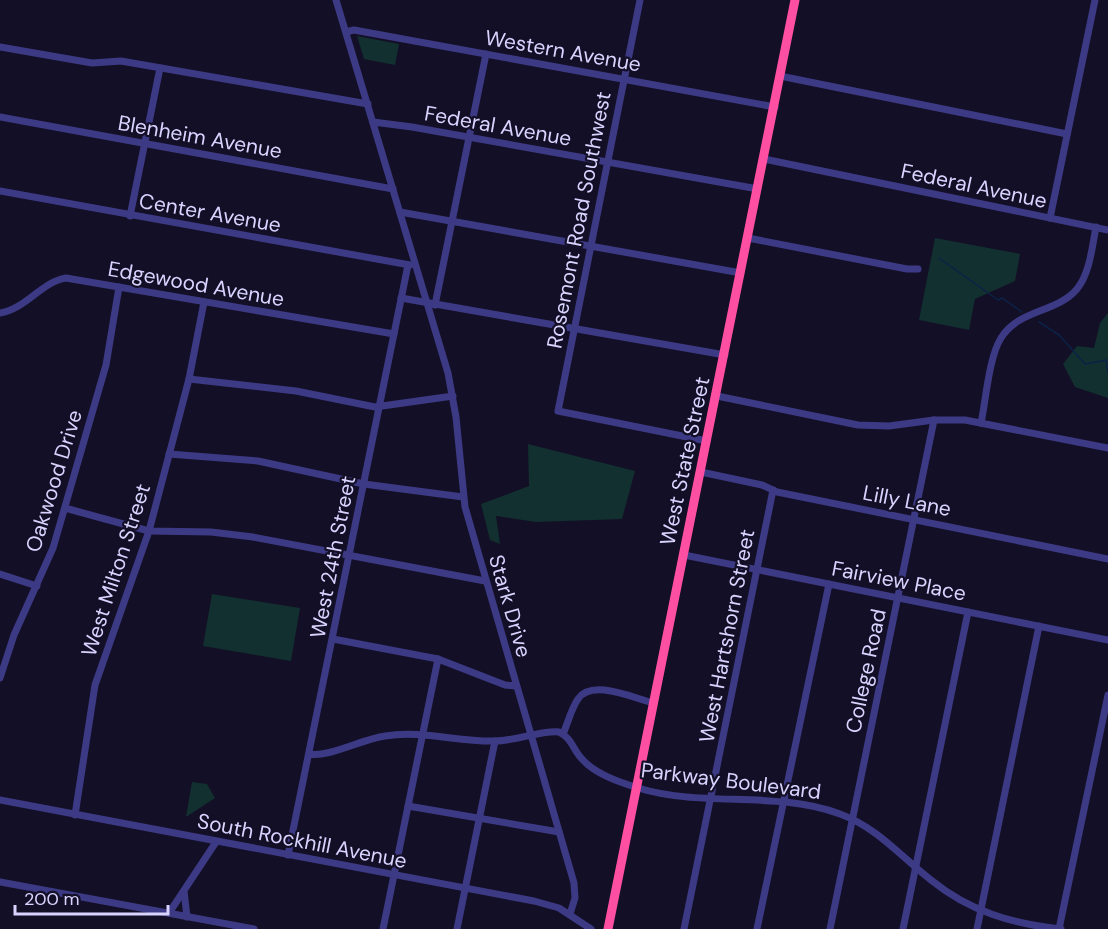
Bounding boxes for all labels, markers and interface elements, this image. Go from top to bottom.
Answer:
street label: Western Avenue [483,24,643,79]
street label: Rosemont Road Southwest [540,89,618,351]
street label: Federal Avenue [422,99,574,153]
street label: Blenheim Avenue [116,109,284,165]
street label: Federal Avenue [898,157,1050,215]
street label: Center Avenue [137,187,283,239]
street label: Edgewood Avenue [106,255,286,313]
street label: West State Street [653,374,717,548]
street label: Oakwood Drive [19,406,89,556]
street label: West 24th Street [304,473,362,641]
street label: Lilly Lane [861,479,954,523]
street label: West Milton Street [75,480,157,660]
street label: West Hartshorn Street [693,527,761,745]
street label: Stark Drive [482,551,538,661]
street label: Fairview Place [829,554,969,608]
street label: College Road [839,606,893,736]
street label: Parkway Boulevard [639,756,823,806]
street label: South Rockhill Avenue [195,807,409,875]
scale bar [15,878,168,916]
text: 200 m [24,887,80,911]

